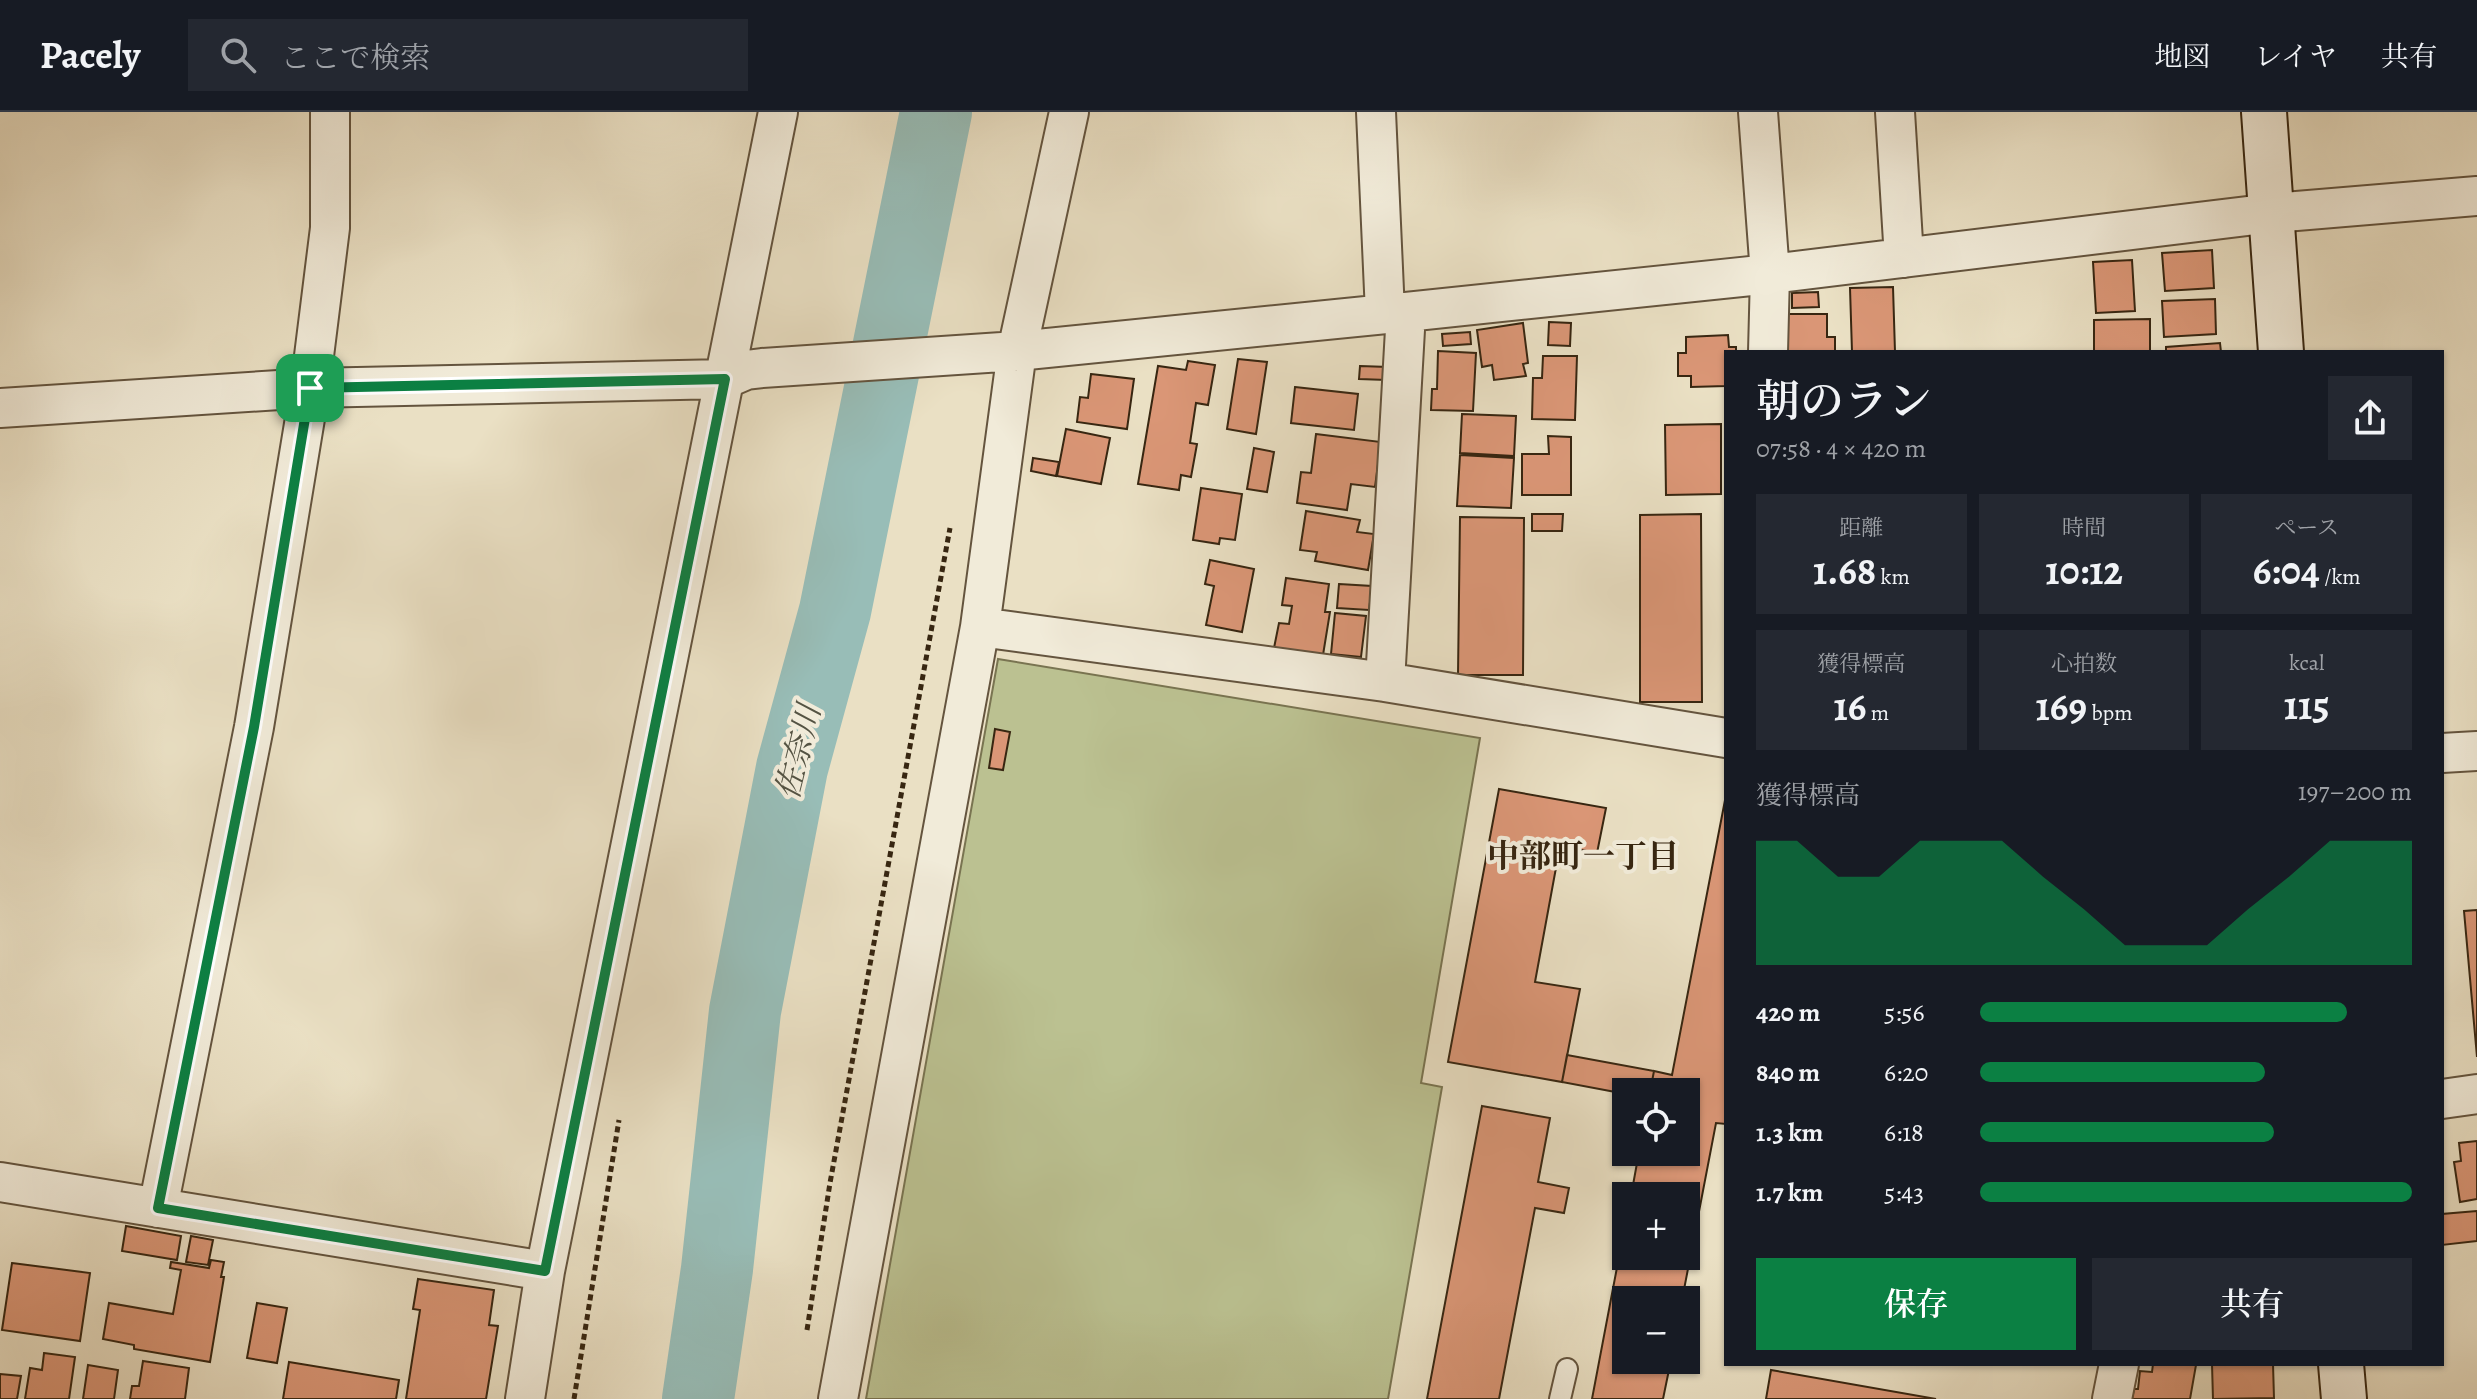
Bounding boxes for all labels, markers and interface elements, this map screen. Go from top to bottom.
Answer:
search box [188,19,748,91]
text: Pacely [40,29,140,81]
icon: search [216,33,260,77]
text: ここで検索 [280,38,430,78]
text: 地図 [2154,38,2210,76]
text: レイヤ [2254,38,2337,76]
text: 共有 [2381,38,2437,76]
pin [276,354,344,422]
icon: arrive [288,366,332,410]
text: 朝のラン [1756,371,1932,431]
button: share [2328,376,2412,460]
text: 07:58 · 4 × 420 m [1756,431,1926,466]
text: 距離 [1839,513,1883,543]
text: 時間 [2062,513,2106,543]
text: ペース [2274,513,2339,543]
text: 1.68 [1813,543,1876,598]
text: 10:12 [2045,543,2123,598]
text: 6:04 [2253,543,2320,598]
text: km [1876,562,1910,592]
text: /km [2320,562,2361,592]
text: kcal [2289,648,2324,678]
text: 獲得標高 [1817,649,1905,679]
text: 心拍数 [2051,649,2117,679]
text: 115 [2284,678,2330,733]
text: 16 [1833,679,1866,734]
text: 169 [2036,679,2087,734]
water label: 佐奈川 [765,697,832,804]
text: m [1866,698,1889,728]
text: bpm [2087,698,2132,728]
text: 197–200 m [2298,774,2412,809]
text: 獲得標高 [1756,778,1860,813]
district label: 中部町一丁目 [1487,834,1679,878]
text: 420 m [1756,995,1820,1030]
text: 5:56 [1884,995,1925,1030]
text: 840 m [1756,1055,1820,1090]
text: 6:20 [1884,1055,1928,1090]
map controls [1612,1078,1700,1374]
button: locate [1612,1078,1700,1166]
text: 1.3 km [1756,1115,1823,1150]
text: 6:18 [1884,1115,1924,1150]
text: 1.7 km [1756,1175,1823,1210]
text: 5:43 [1884,1175,1924,1210]
button: + [1612,1182,1700,1270]
button: 保存 [1756,1258,2076,1350]
button: 共有 [2092,1258,2412,1350]
button: − [1612,1286,1700,1374]

